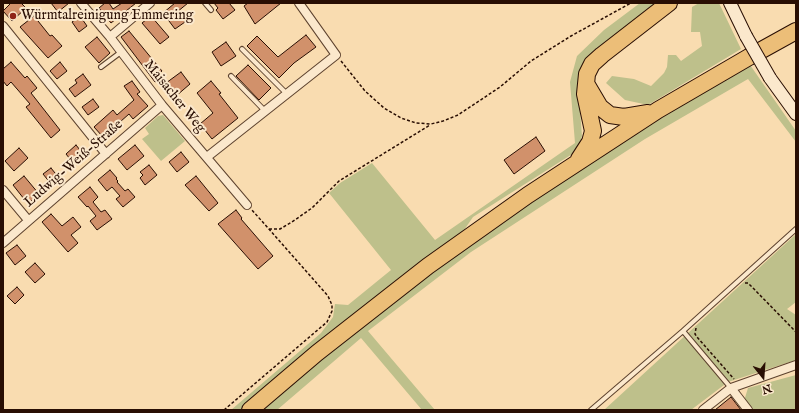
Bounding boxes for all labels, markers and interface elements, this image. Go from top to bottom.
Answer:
place label: Würmtalreinigung Emmering [21,8,193,24]
marker: Würmtalreinigung Emmering [8,11,18,21]
street label: Maisacher Weg [140,57,208,137]
street label: Ludwig-Weiß-Straße [21,117,127,211]
north arrow [743,357,783,397]
text: N [760,380,773,397]

